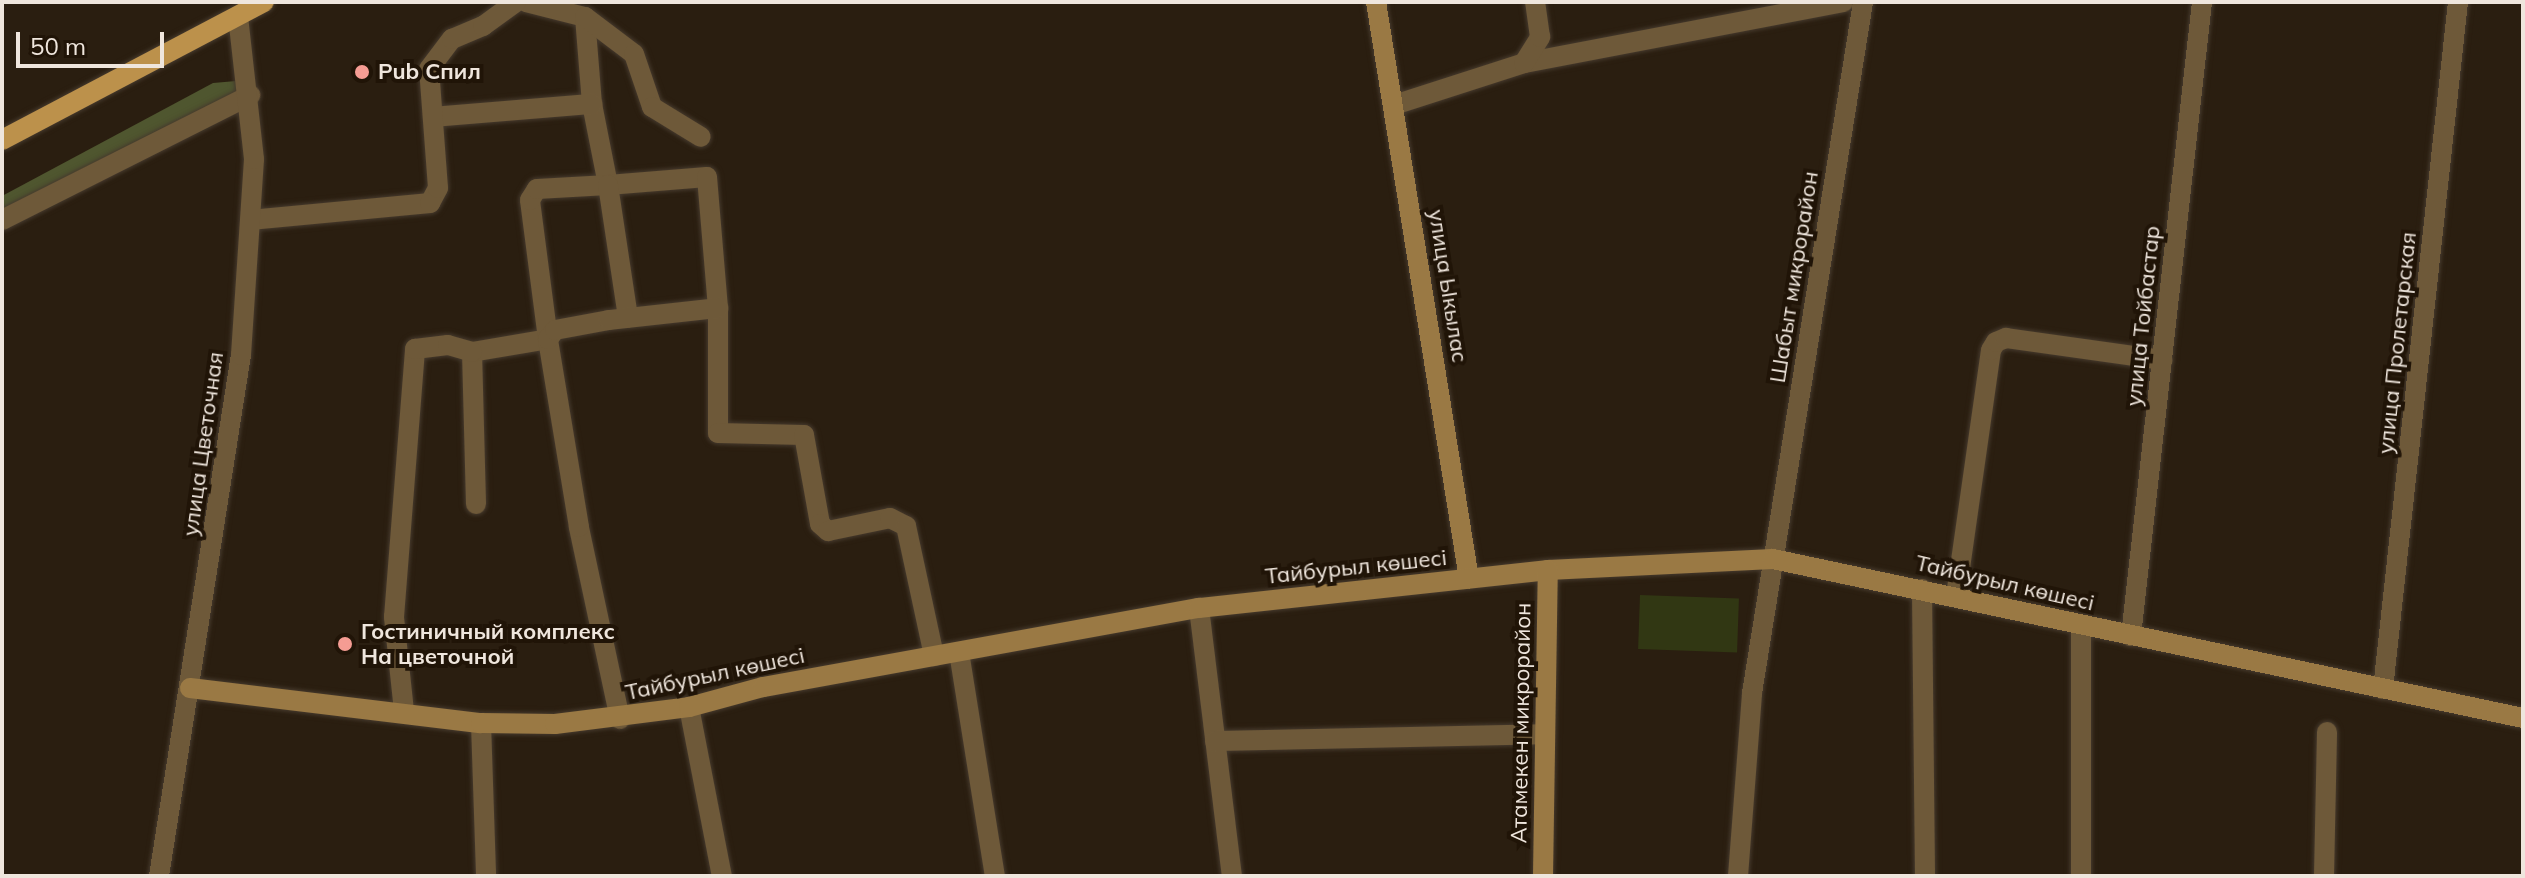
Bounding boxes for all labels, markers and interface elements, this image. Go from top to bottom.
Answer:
scale bar [20,16,168,66]
text: 50 m [30,31,86,61]
place label: Pub Спил [378,59,481,85]
marker: Pub Спил [353,63,371,81]
street label: Шабыт микрорайон [1764,169,1824,385]
street label: улица Ыкылас [1423,208,1473,364]
street label: улица Тойбастар [2120,224,2166,408]
street label: улица Пролетарская [2372,231,2422,455]
street label: улица Цветочная [177,350,229,538]
street label: Тайбурыл көшесі [1264,544,1448,590]
street label: Тайбурыл көшесі [1913,550,2097,616]
street label: Атамекен микрорайон [1506,602,1536,844]
place label: Гостиничный комплекс На цветочной [361,618,615,670]
marker: Гостиничный комплекс На цветочной [336,635,354,653]
street label: Тайбурыл көшесі [623,642,807,706]

